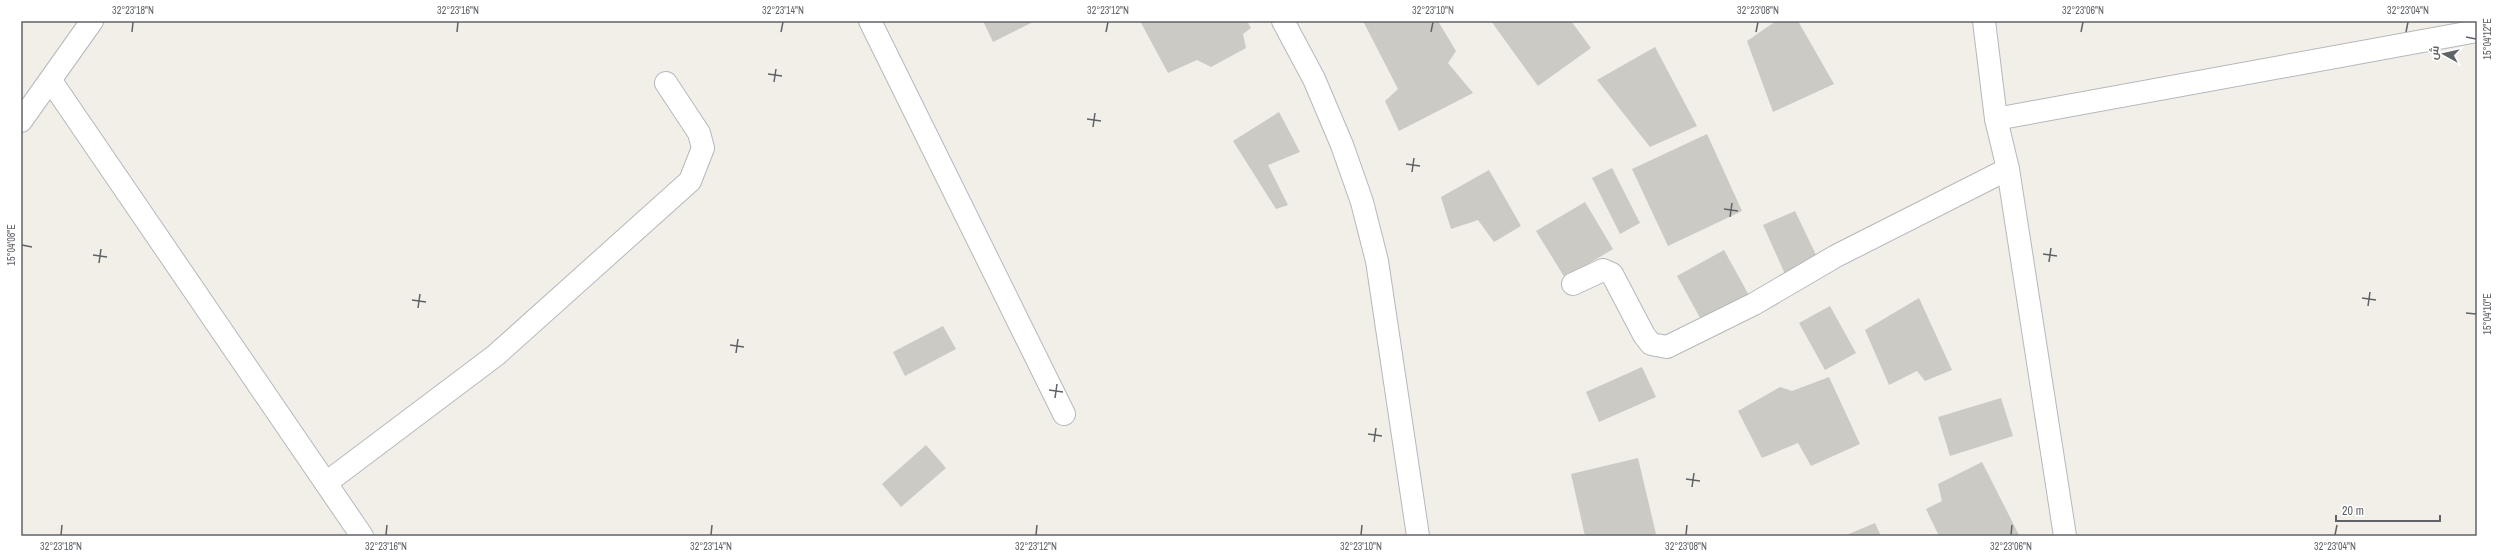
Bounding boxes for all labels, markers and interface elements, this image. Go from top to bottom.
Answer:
text: 32°23'18"N [112,4,154,17]
text: 32°23'16"N [437,4,479,17]
text: 32°23'14"N [762,4,804,17]
text: 32°23'12"N [1087,4,1129,17]
text: 32°23'10"N [1412,4,1454,17]
text: 32°23'08"N [1737,4,1779,17]
text: 32°23'06"N [2062,4,2104,17]
text: 32°23'04"N [2387,4,2429,17]
text: 15°04'12"E [2481,18,2494,60]
north arrow [2424,34,2464,74]
text: ش [2426,45,2442,61]
text: 15°04'08"E [5,224,18,266]
text: 15°04'10"E [2481,293,2494,335]
scale bar [2336,497,2440,523]
text: 20 m [2342,503,2364,519]
text: 32°23'18"N [40,540,82,553]
text: 32°23'16"N [365,540,407,553]
text: 32°23'14"N [690,540,732,553]
text: 32°23'12"N [1015,540,1057,553]
text: 32°23'10"N [1340,540,1382,553]
text: 32°23'08"N [1665,540,1707,553]
text: 32°23'06"N [1990,540,2032,553]
text: 32°23'04"N [2314,540,2356,553]

